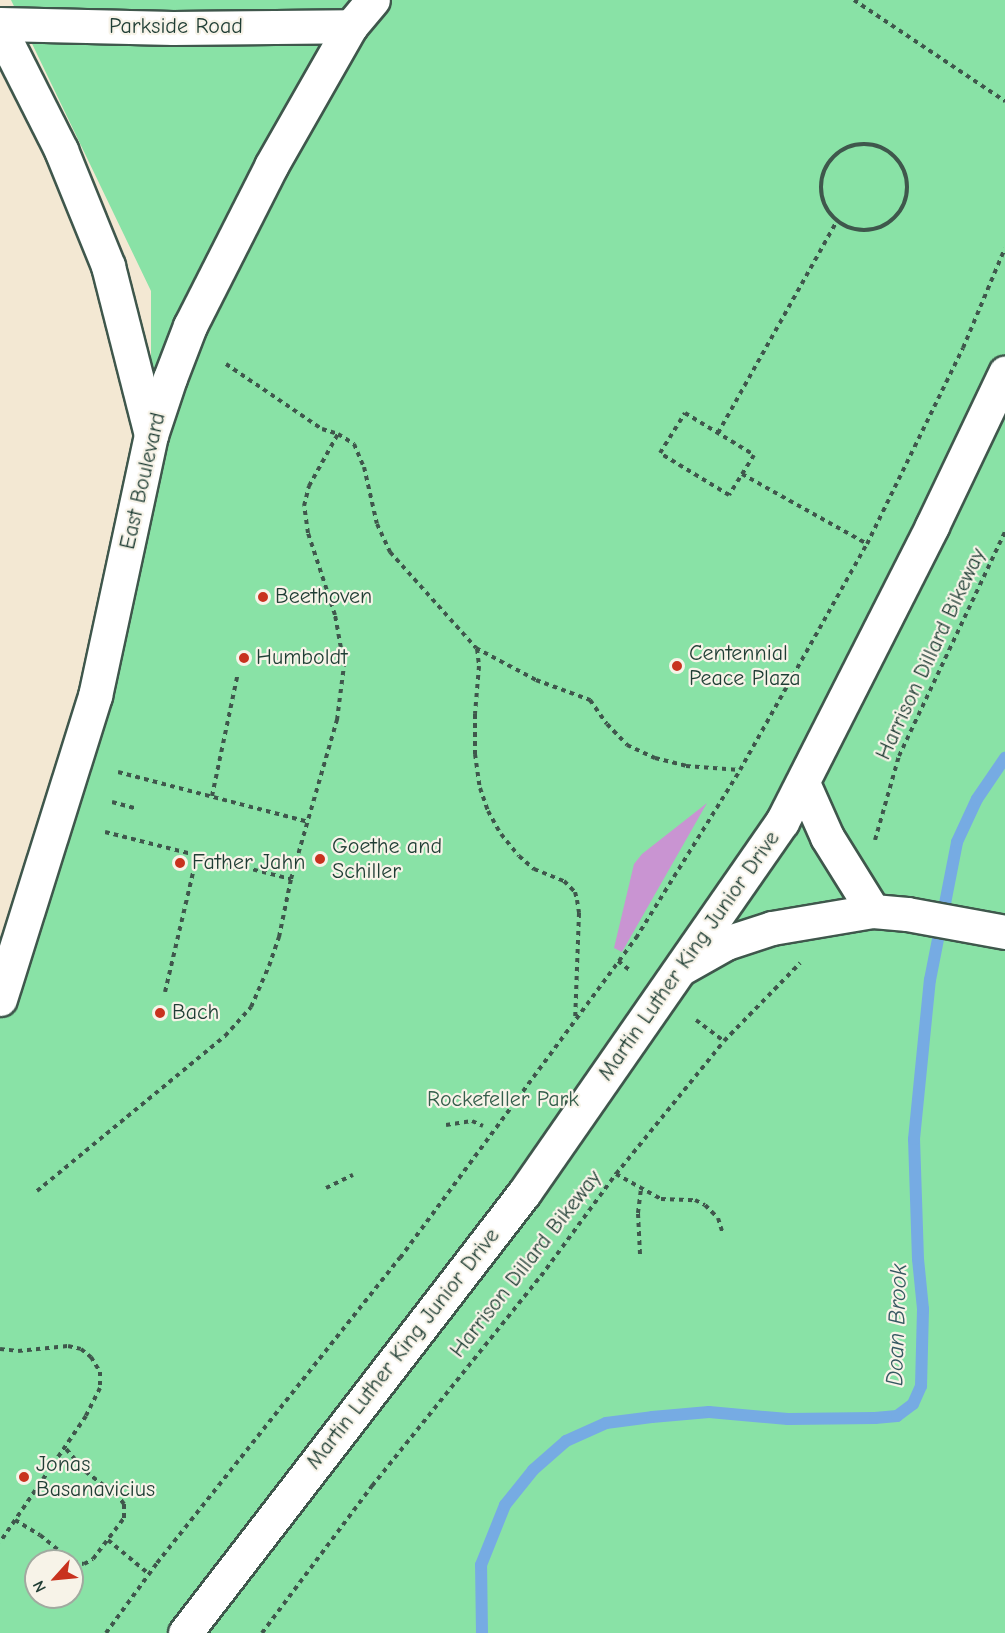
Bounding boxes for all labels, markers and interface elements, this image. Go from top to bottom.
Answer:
street label: Parkside Road [109,14,243,40]
street label: East Boulevard [114,410,172,552]
street label: Harrison Dillard Bikeway [870,544,992,764]
place label: Beethoven [275,584,372,610]
marker: Beethoven [256,590,270,604]
place label: Centennial Peace Plaza [689,640,801,692]
place label: Humboldt [256,645,348,671]
marker: Humboldt [237,651,251,665]
marker: Centennial Peace Plaza [670,659,684,673]
street label: Martin Luther King Junior Drive [593,826,785,1086]
place label: Goethe and Schiller [332,833,442,884]
place label: Father Jahn [192,850,305,876]
marker: Goethe and Schiller [313,852,327,866]
marker: Father Jahn [173,856,187,870]
place label: Bach [172,1000,219,1026]
marker: Bach [153,1006,167,1020]
park label: Rockefeller Park [427,1087,579,1113]
street label: Harrison Dillard Bikeway [445,1165,607,1363]
street label: Martin Luther King Junior Drive [301,1223,505,1475]
water label: Doan Brook [880,1263,914,1387]
place label: Jonas Basanavicius [36,1451,155,1502]
marker: Jonas Basanavicius [17,1470,31,1484]
north arrow [24,1549,84,1609]
text: N [29,1578,50,1595]

